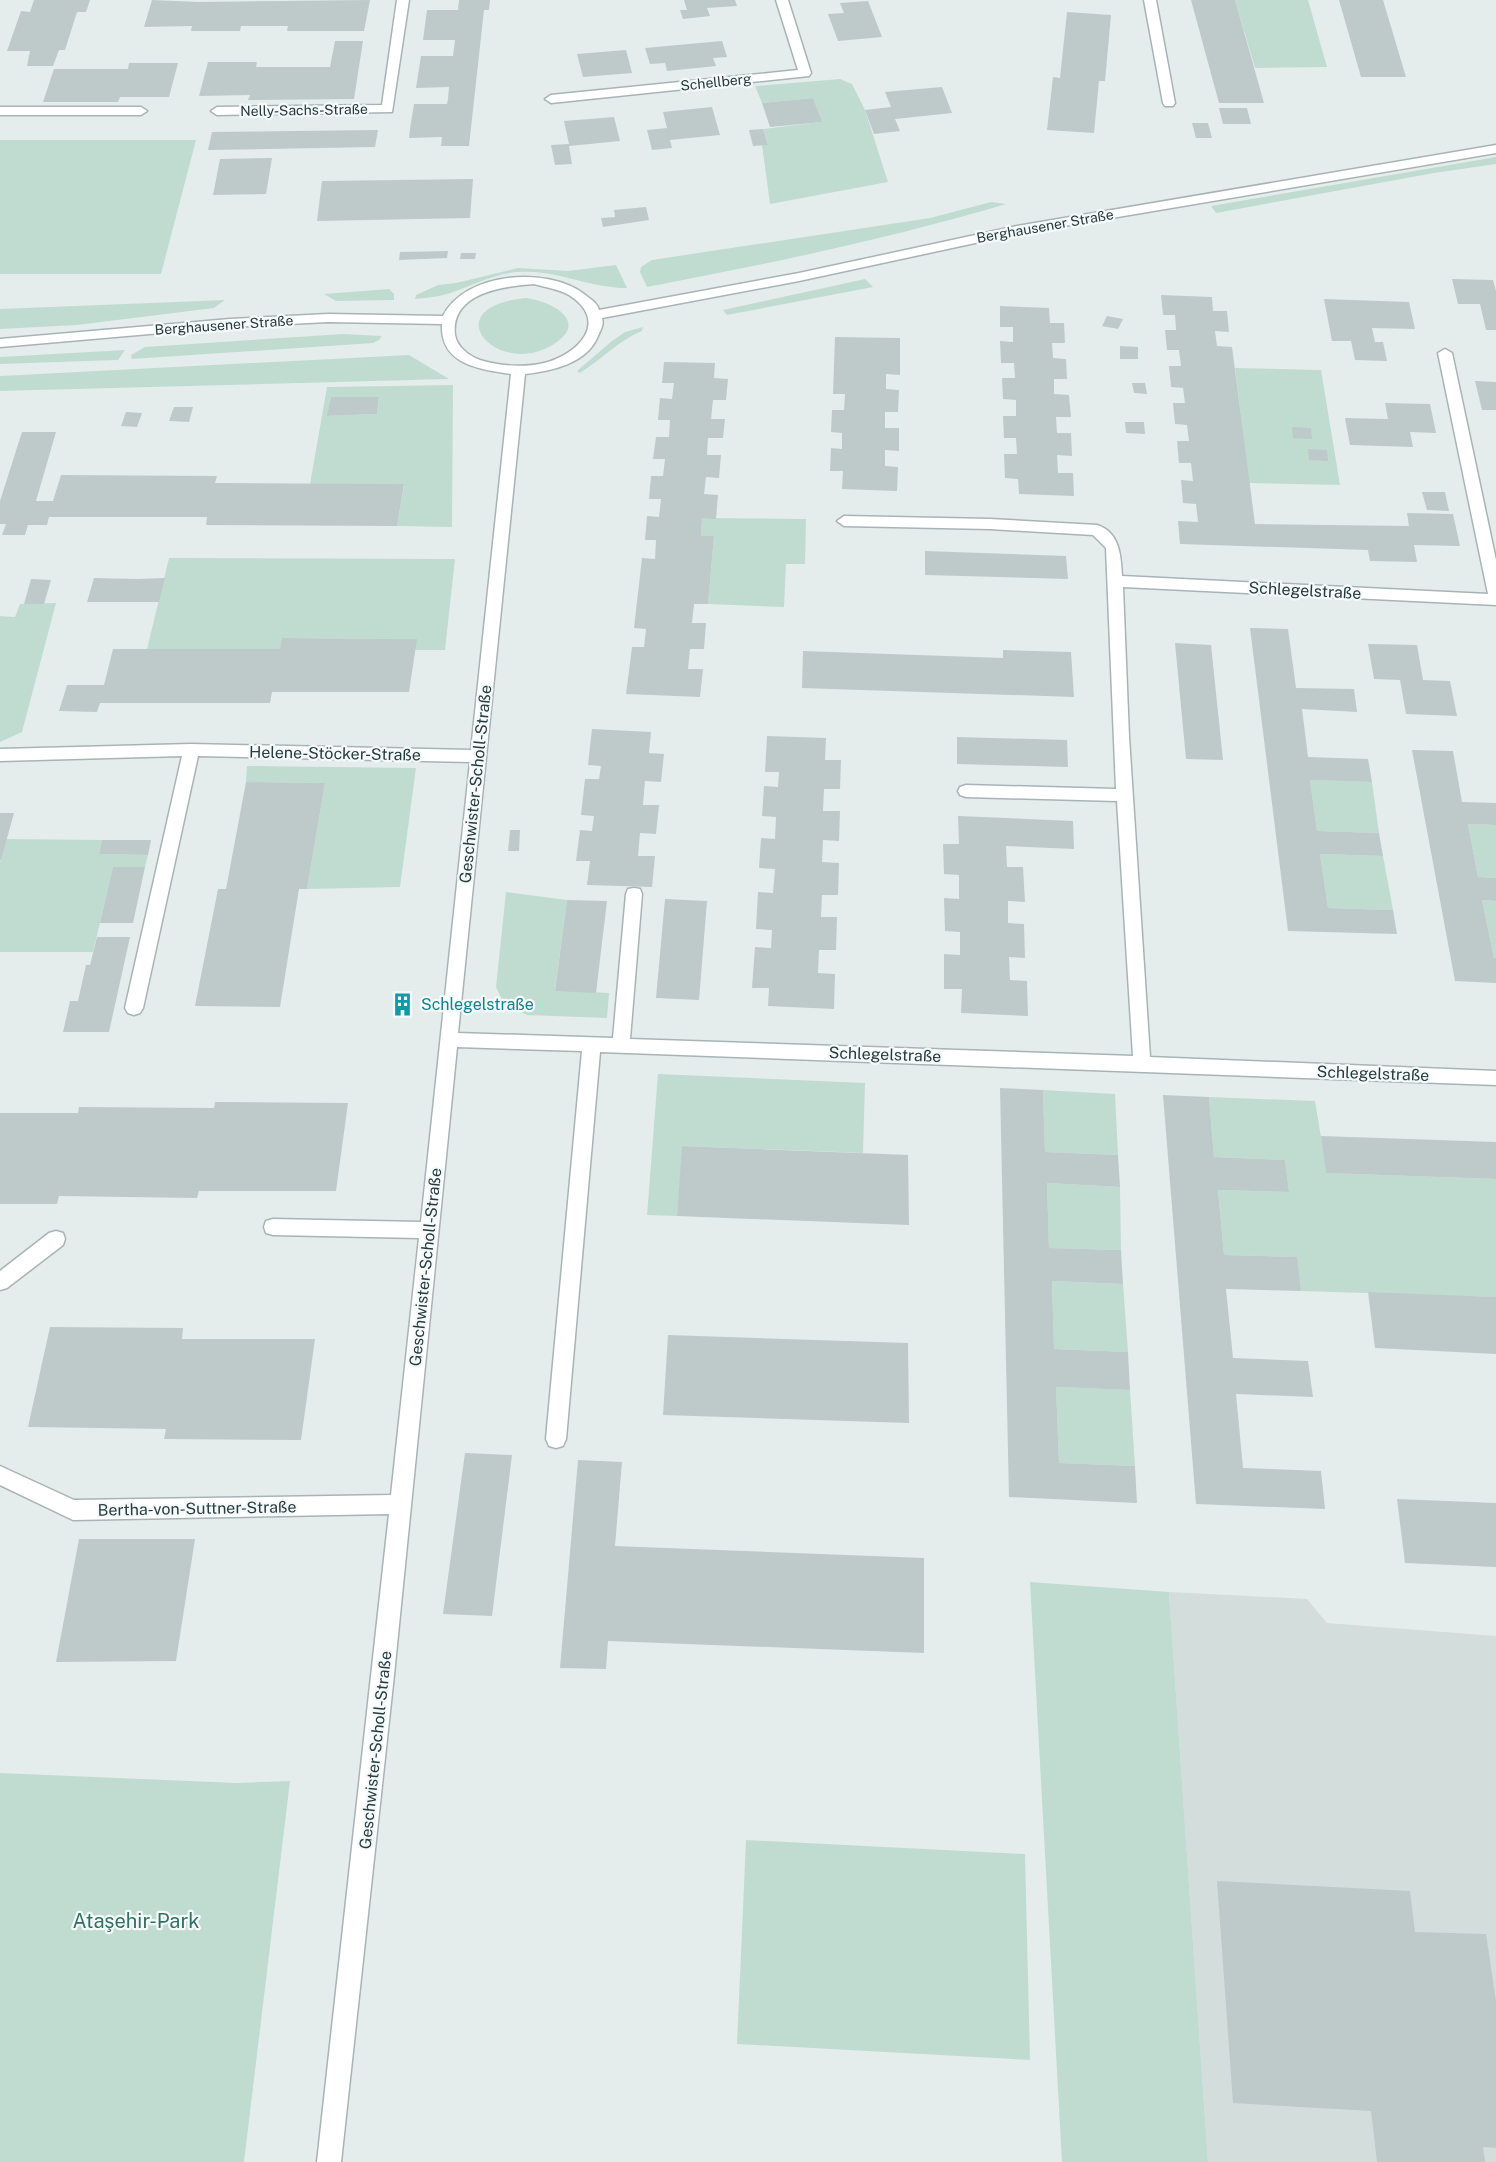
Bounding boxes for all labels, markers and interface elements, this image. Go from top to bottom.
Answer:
street label: Schellberg [680,70,753,94]
street label: Nelly-Sachs-Straße [240,101,368,119]
street label: Berghausener Straße [975,206,1115,246]
street label: Berghausener Straße [154,312,294,338]
street label: Schlegelstraße [1248,578,1362,603]
street label: Geschwister-Scholl-Straße [456,684,495,884]
street label: Helene-Stöcker-Straße [249,743,421,764]
building icon: Schlegelstraße [390,991,416,1017]
place label: Schlegelstraße [421,995,534,1014]
street label: Schlegelstraße [828,1043,942,1066]
street label: Schlegelstraße [1316,1062,1430,1085]
street label: Geschwister-Scholl-Straße [406,1167,445,1367]
street label: Bertha-von-Suttner-Straße [97,1497,297,1520]
street label: Geschwister-Scholl-Straße [356,1650,395,1850]
park label: Ataşehir-Park [73,1909,199,1933]

